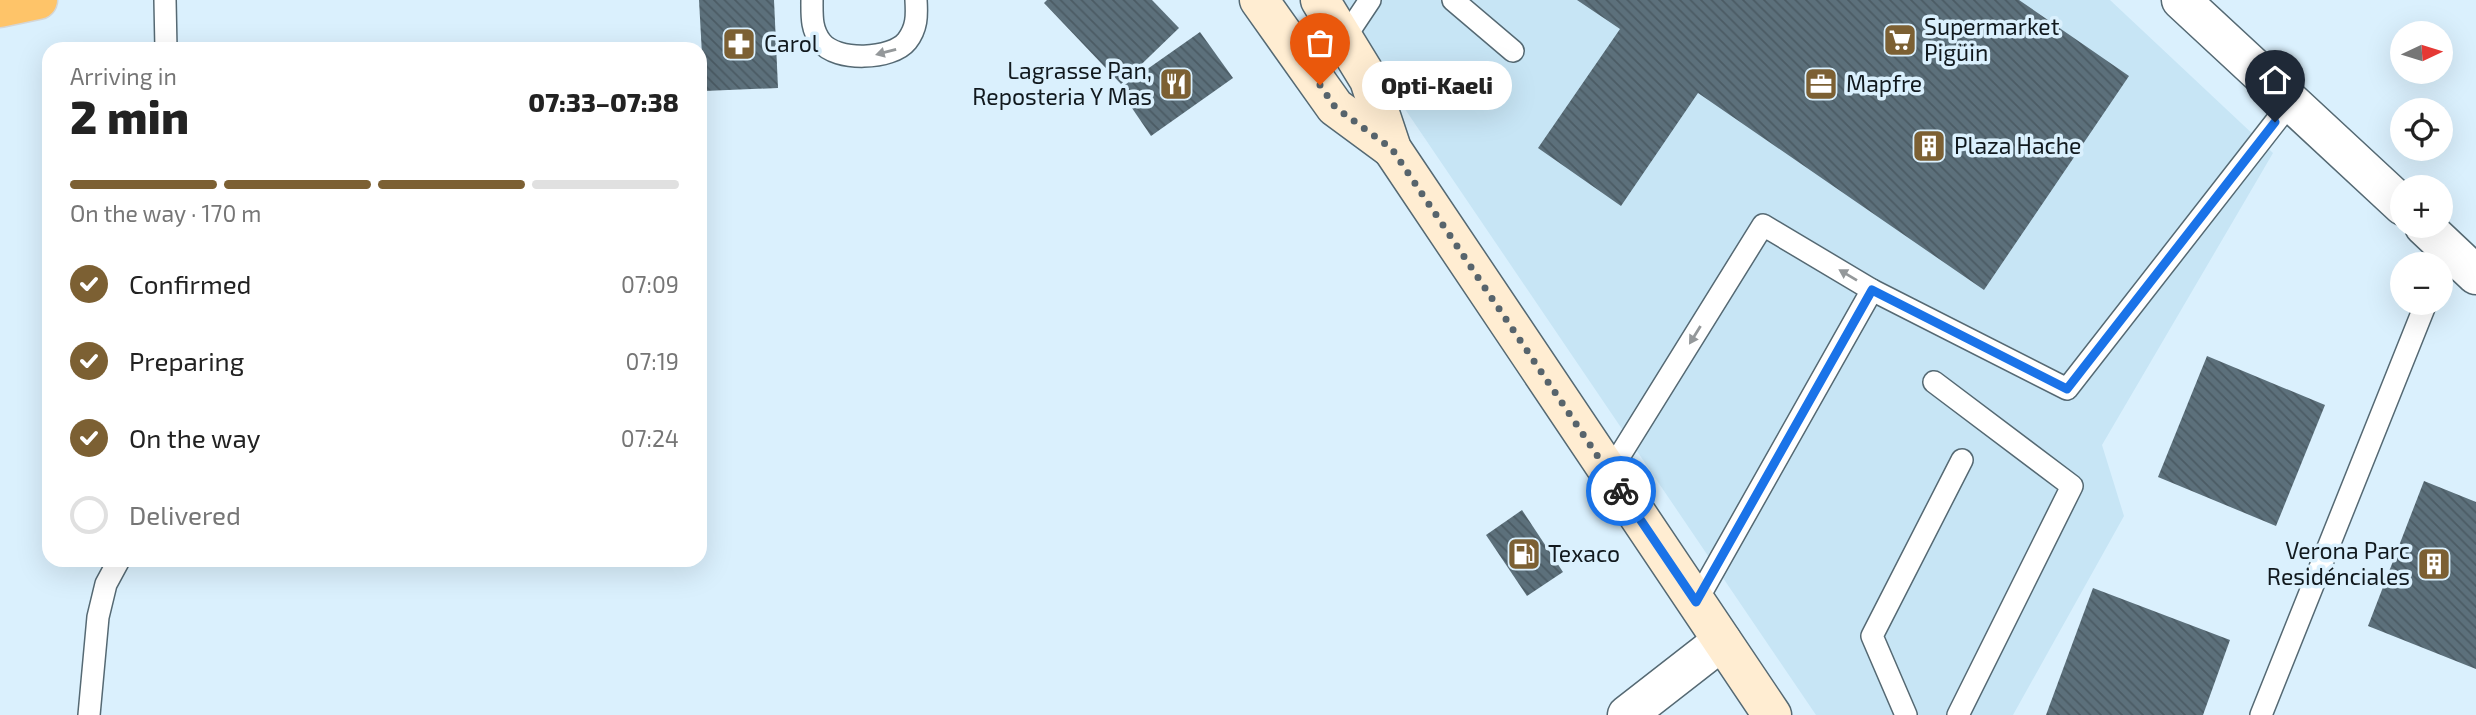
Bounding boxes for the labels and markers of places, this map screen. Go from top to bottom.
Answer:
place label: Supermarket Pigüin [1924,12,2060,66]
pin [1290,13,1350,85]
supermarket icon: Supermarket Pigüin [1881,21,1919,59]
pharmacy icon: Carol [720,25,758,63]
place label: Carol [764,29,819,57]
pin [2245,50,2305,122]
place label: Lagrasse Pan, Reposteria Y Mas [972,56,1152,110]
callout: Opti-Kaeli [1362,60,1512,110]
restaurant icon: Lagrasse Pan, Reposteria Y Mas [1157,65,1195,103]
office icon: Mapfre [1802,65,1840,103]
place label: Mapfre [1846,69,1922,97]
building icon: Plaza Hache [1910,127,1948,165]
place label: Plaza Hache [1954,131,2081,159]
fuel station icon: Texaco [1505,535,1543,573]
place label: Verona Parc Residénciales [2267,536,2410,590]
place label: Texaco [1548,539,1620,567]
building icon: Verona Parc Residénciales [2415,545,2453,583]

